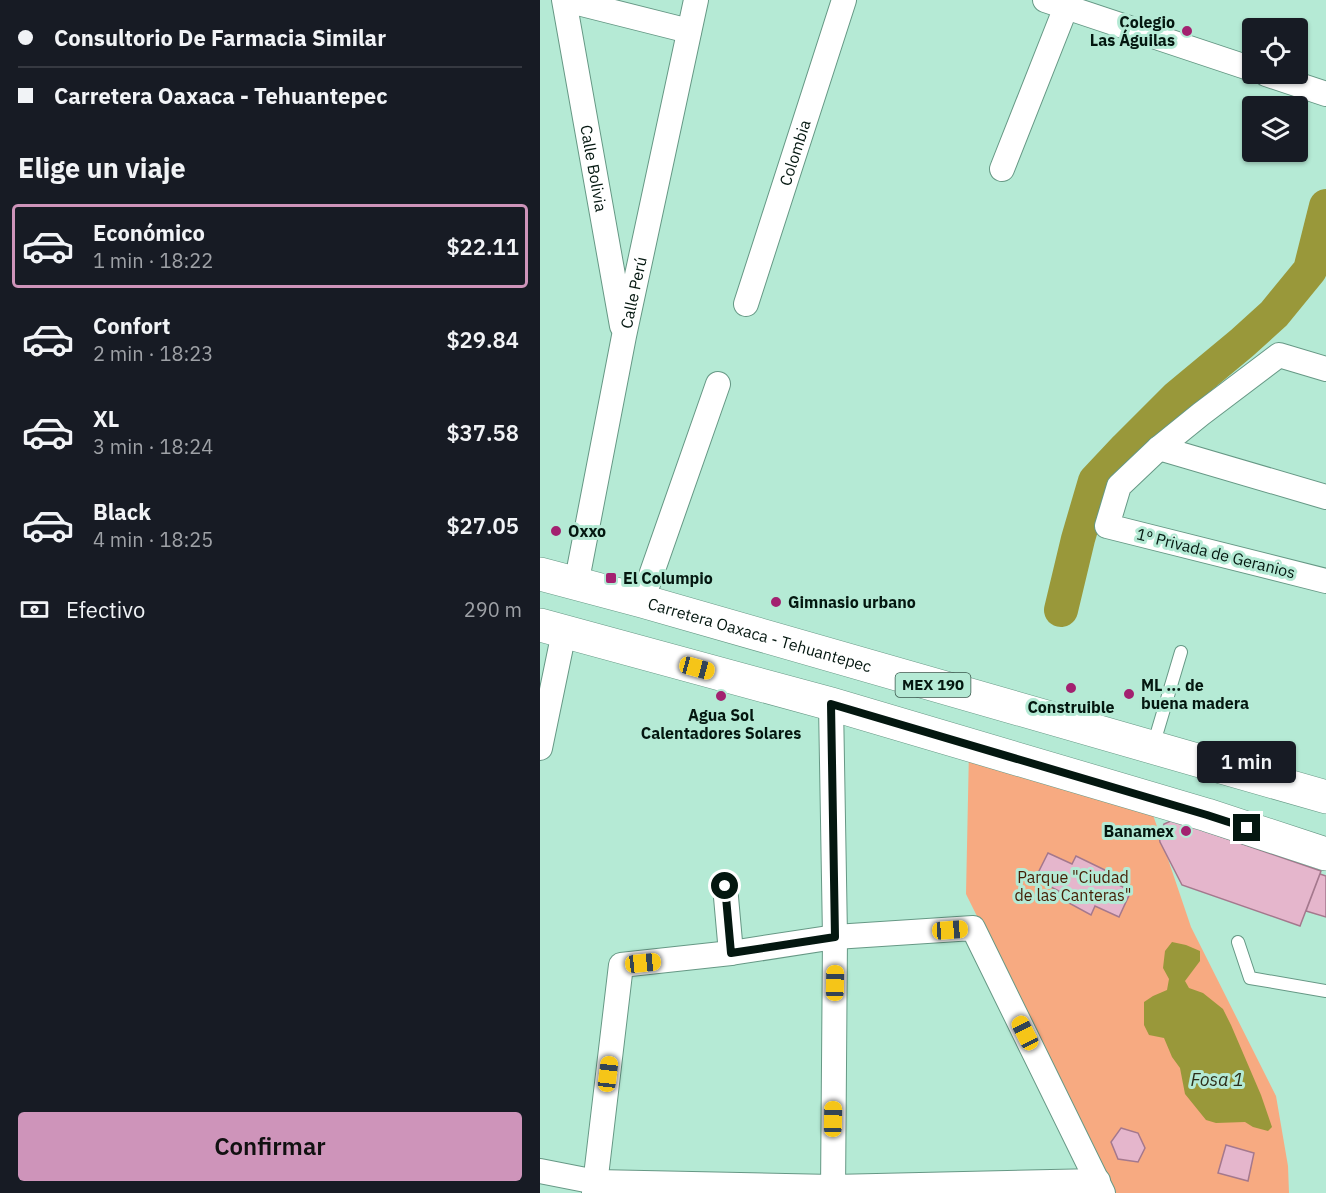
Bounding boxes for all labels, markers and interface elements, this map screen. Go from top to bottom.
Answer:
place label: Colegio Las Águilas [1090,12,1175,50]
map controls [1242,18,1308,162]
button: locate [1242,18,1308,84]
text: Consultorio De Farmacia Similar [54,23,386,52]
marker: Colegio Las Águilas [1180,24,1194,38]
text: Carretera Oaxaca - Tehuantepec [54,81,388,110]
button: layers [1242,96,1308,162]
street label: Colombia [775,117,815,188]
street label: Calle Bolivia [576,123,612,214]
text: Elige un viaje [18,150,186,185]
text: Económico [93,218,205,247]
icon: car [21,219,75,273]
text: $22.11 [446,232,519,261]
text: 1 min · 18:22 [93,247,213,274]
street label: Calle Perú [616,255,651,330]
text: Confort [93,311,171,340]
icon: car [21,312,75,366]
text: $29.84 [446,325,519,354]
text: 2 min · 18:23 [93,340,213,367]
text: XL [93,404,119,433]
icon: car [21,405,75,459]
text: $37.58 [446,418,519,447]
text: 3 min · 18:24 [93,433,213,460]
text: Black [93,497,151,526]
icon: car [21,498,75,552]
text: $27.05 [446,511,519,540]
place label: Oxxo [568,521,606,541]
marker: Oxxo [549,524,563,538]
street label: 1º Privada de Geranios [1135,524,1297,582]
text: 4 min · 18:25 [93,526,213,553]
place label: El Columpio [623,568,713,588]
marker: El Columpio [604,571,618,585]
place label: Gimnasio urbano [788,592,916,612]
icon: cash [18,593,51,626]
street label: Carretera Oaxaca - Tehuantepec [646,593,874,676]
text: Efectivo [66,595,145,624]
marker: Gimnasio urbano [769,595,783,609]
text: 290 m [464,596,522,623]
car [677,655,717,681]
road number: MEX 190 [896,673,970,697]
place label: ML ... de buena madera [1141,675,1249,713]
marker: Construible [1064,681,1078,695]
marker: ML ... de buena madera [1122,687,1136,701]
marker: Agua Sol Calentadores Solares [714,689,728,703]
place label: Construible [1027,697,1115,717]
place label: Agua Sol Calentadores Solares [641,705,801,743]
callout: 1 min [1198,741,1296,783]
text: 1 min [1221,748,1272,775]
route end [1233,814,1260,841]
place label: Banamex [1104,821,1174,841]
marker: Banamex [1179,824,1193,838]
park label: Parque "Ciudad de las Canteras" [1015,867,1131,905]
route start [711,872,738,899]
car [931,920,969,940]
car [624,952,662,974]
car [826,965,844,1001]
car [1009,1013,1041,1053]
car [597,1055,619,1093]
water label: Fosa 1 [1190,1068,1244,1091]
car [824,1101,842,1137]
button: Confirmar [18,1112,522,1181]

